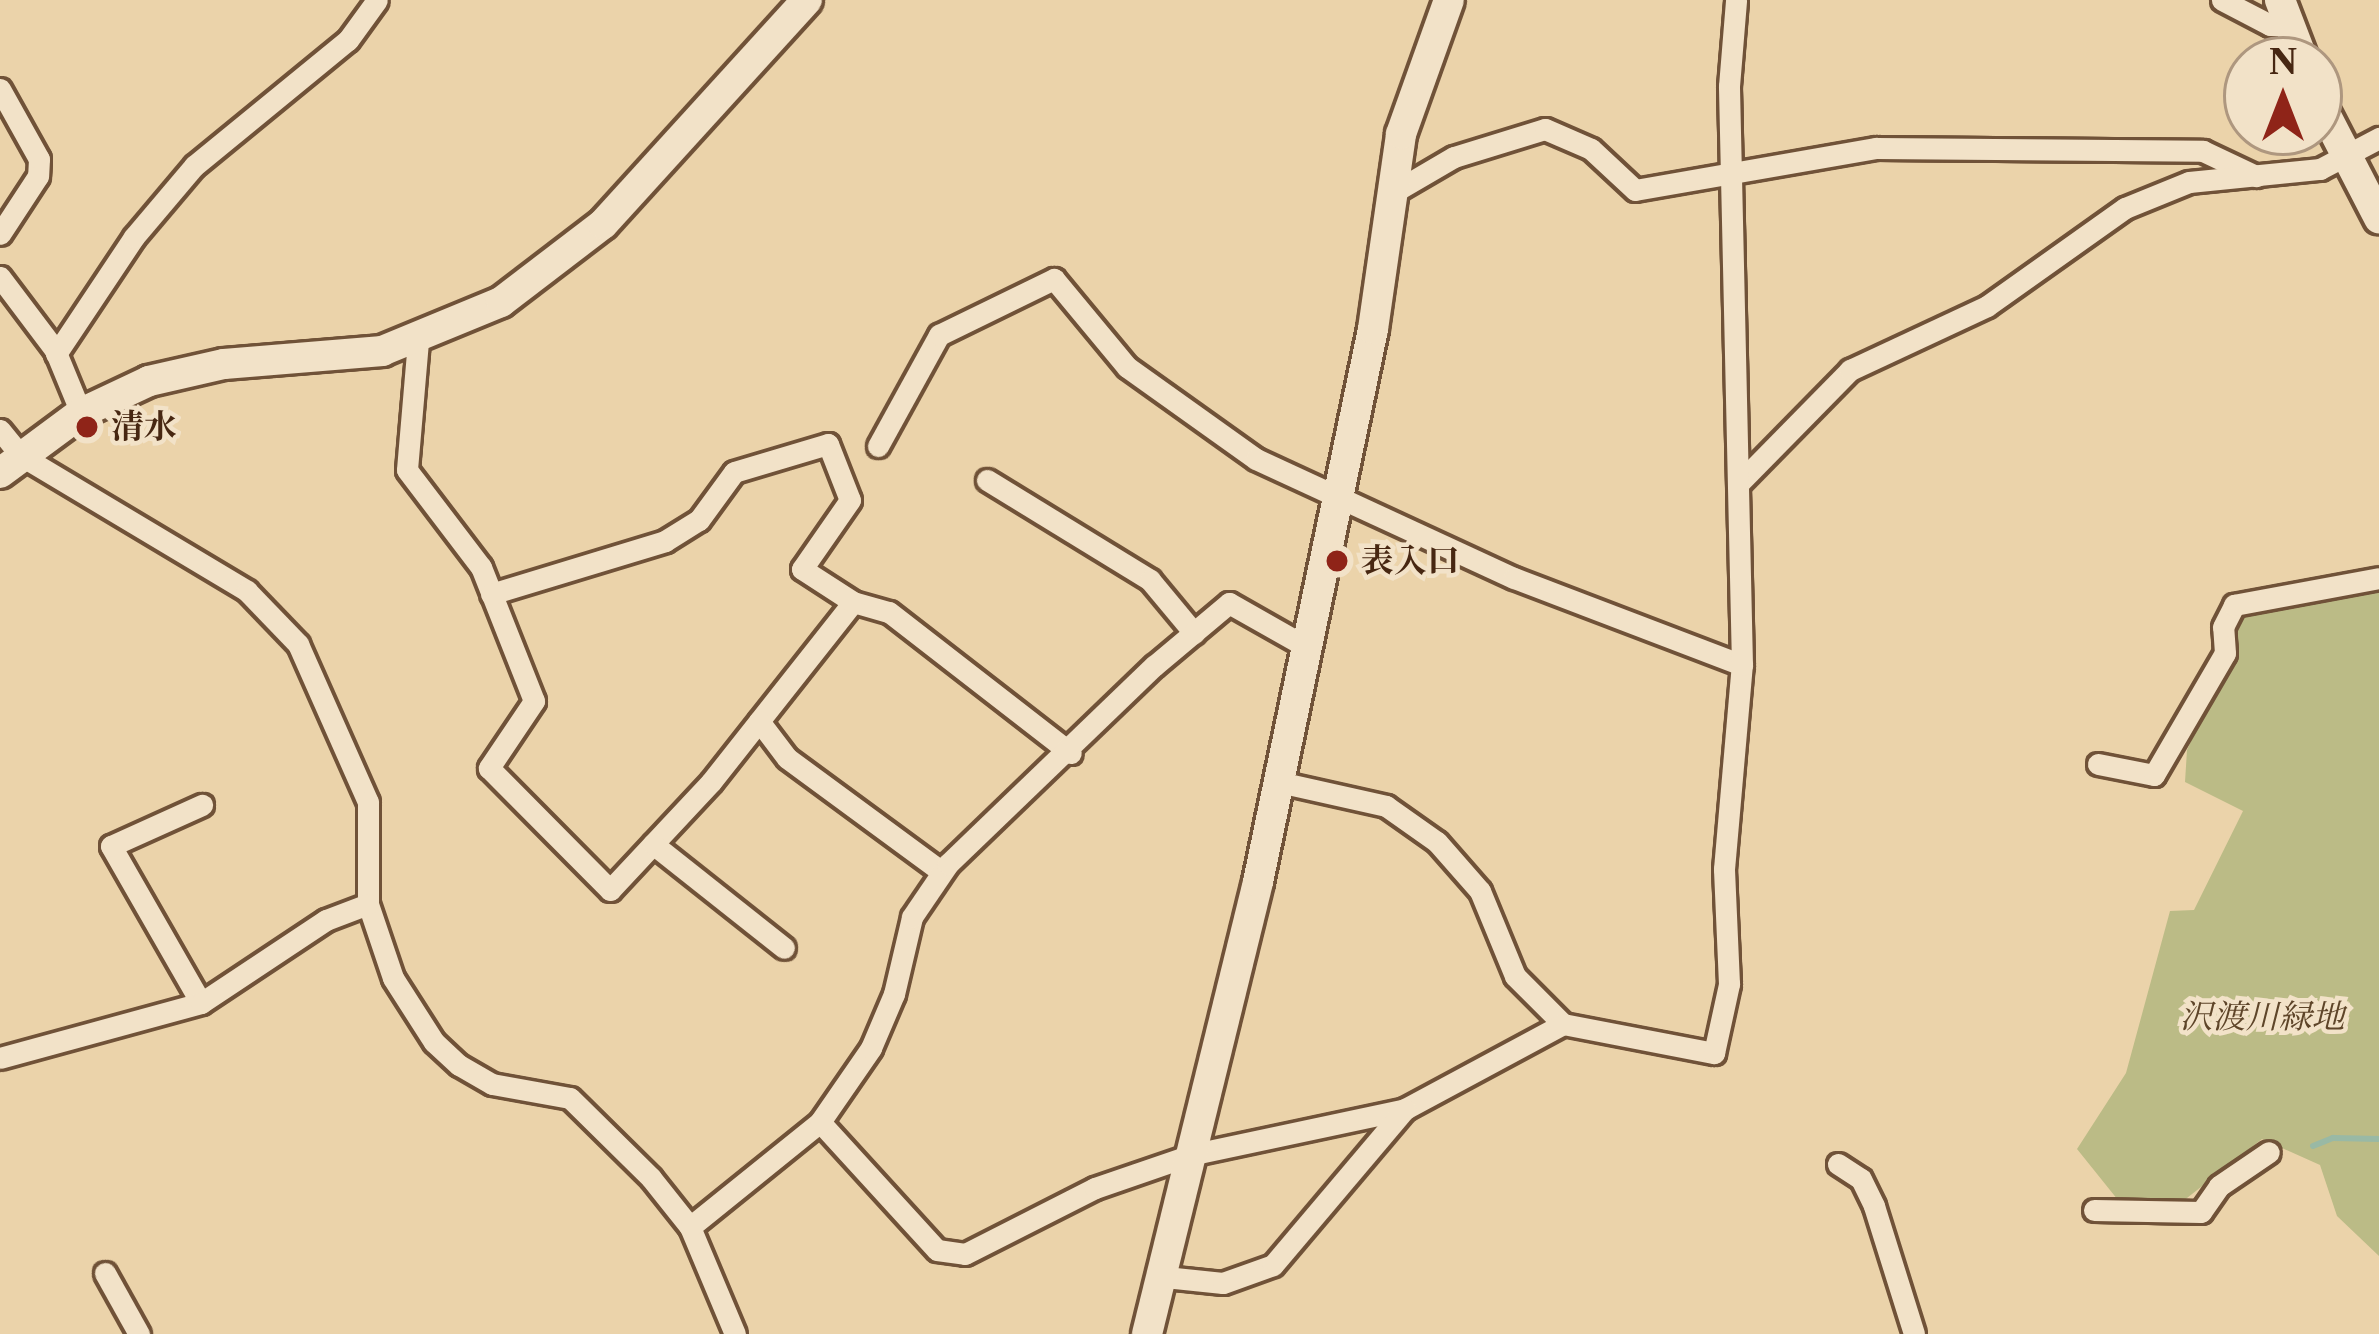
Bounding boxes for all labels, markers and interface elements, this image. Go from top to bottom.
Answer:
north arrow [2223,36,2343,156]
text: N [2269,42,2297,83]
place label: 清水 [111,407,177,447]
marker: 清水 [74,414,100,440]
place label: 表入口 [1361,541,1460,581]
marker: 表入口 [1324,548,1350,574]
park label: 沢渡川緑地 [2180,997,2344,1037]

